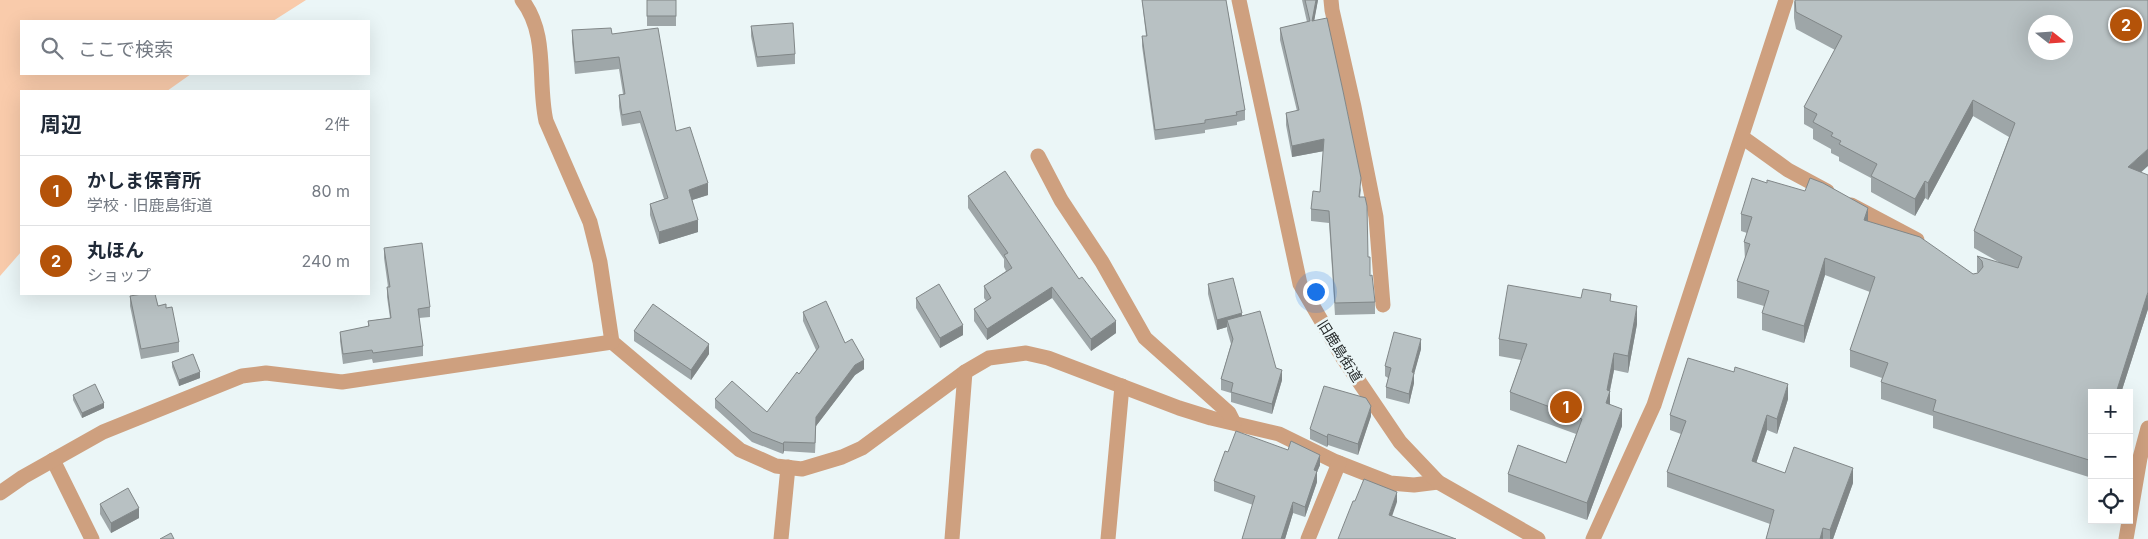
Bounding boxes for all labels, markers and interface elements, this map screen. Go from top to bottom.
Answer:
pin: 2 [2110,6,2142,44]
north arrow [2028,15,2073,60]
search box [20,20,370,75]
icon: search [38,34,66,62]
text: ここで検索 [78,38,173,61]
text: 周辺 [40,112,82,137]
text: 2件 [324,114,350,134]
text: かしま保育所 [87,169,201,192]
text: 1 [53,181,59,201]
text: 80 m [311,181,350,201]
text: 学校 · 旧鹿島街道 [87,195,213,215]
text: 丸ほん [87,239,144,262]
text: 2 [51,251,61,271]
text: 240 m [302,251,350,271]
text: ショップ [87,265,151,285]
your location [1303,279,1329,305]
street label: 旧鹿島街道 [1315,317,1366,385]
pin: 1 [1550,388,1582,426]
map controls [2088,389,2133,524]
button: + [2088,389,2133,434]
button: − [2088,434,2133,479]
button: locate [2088,479,2133,524]

